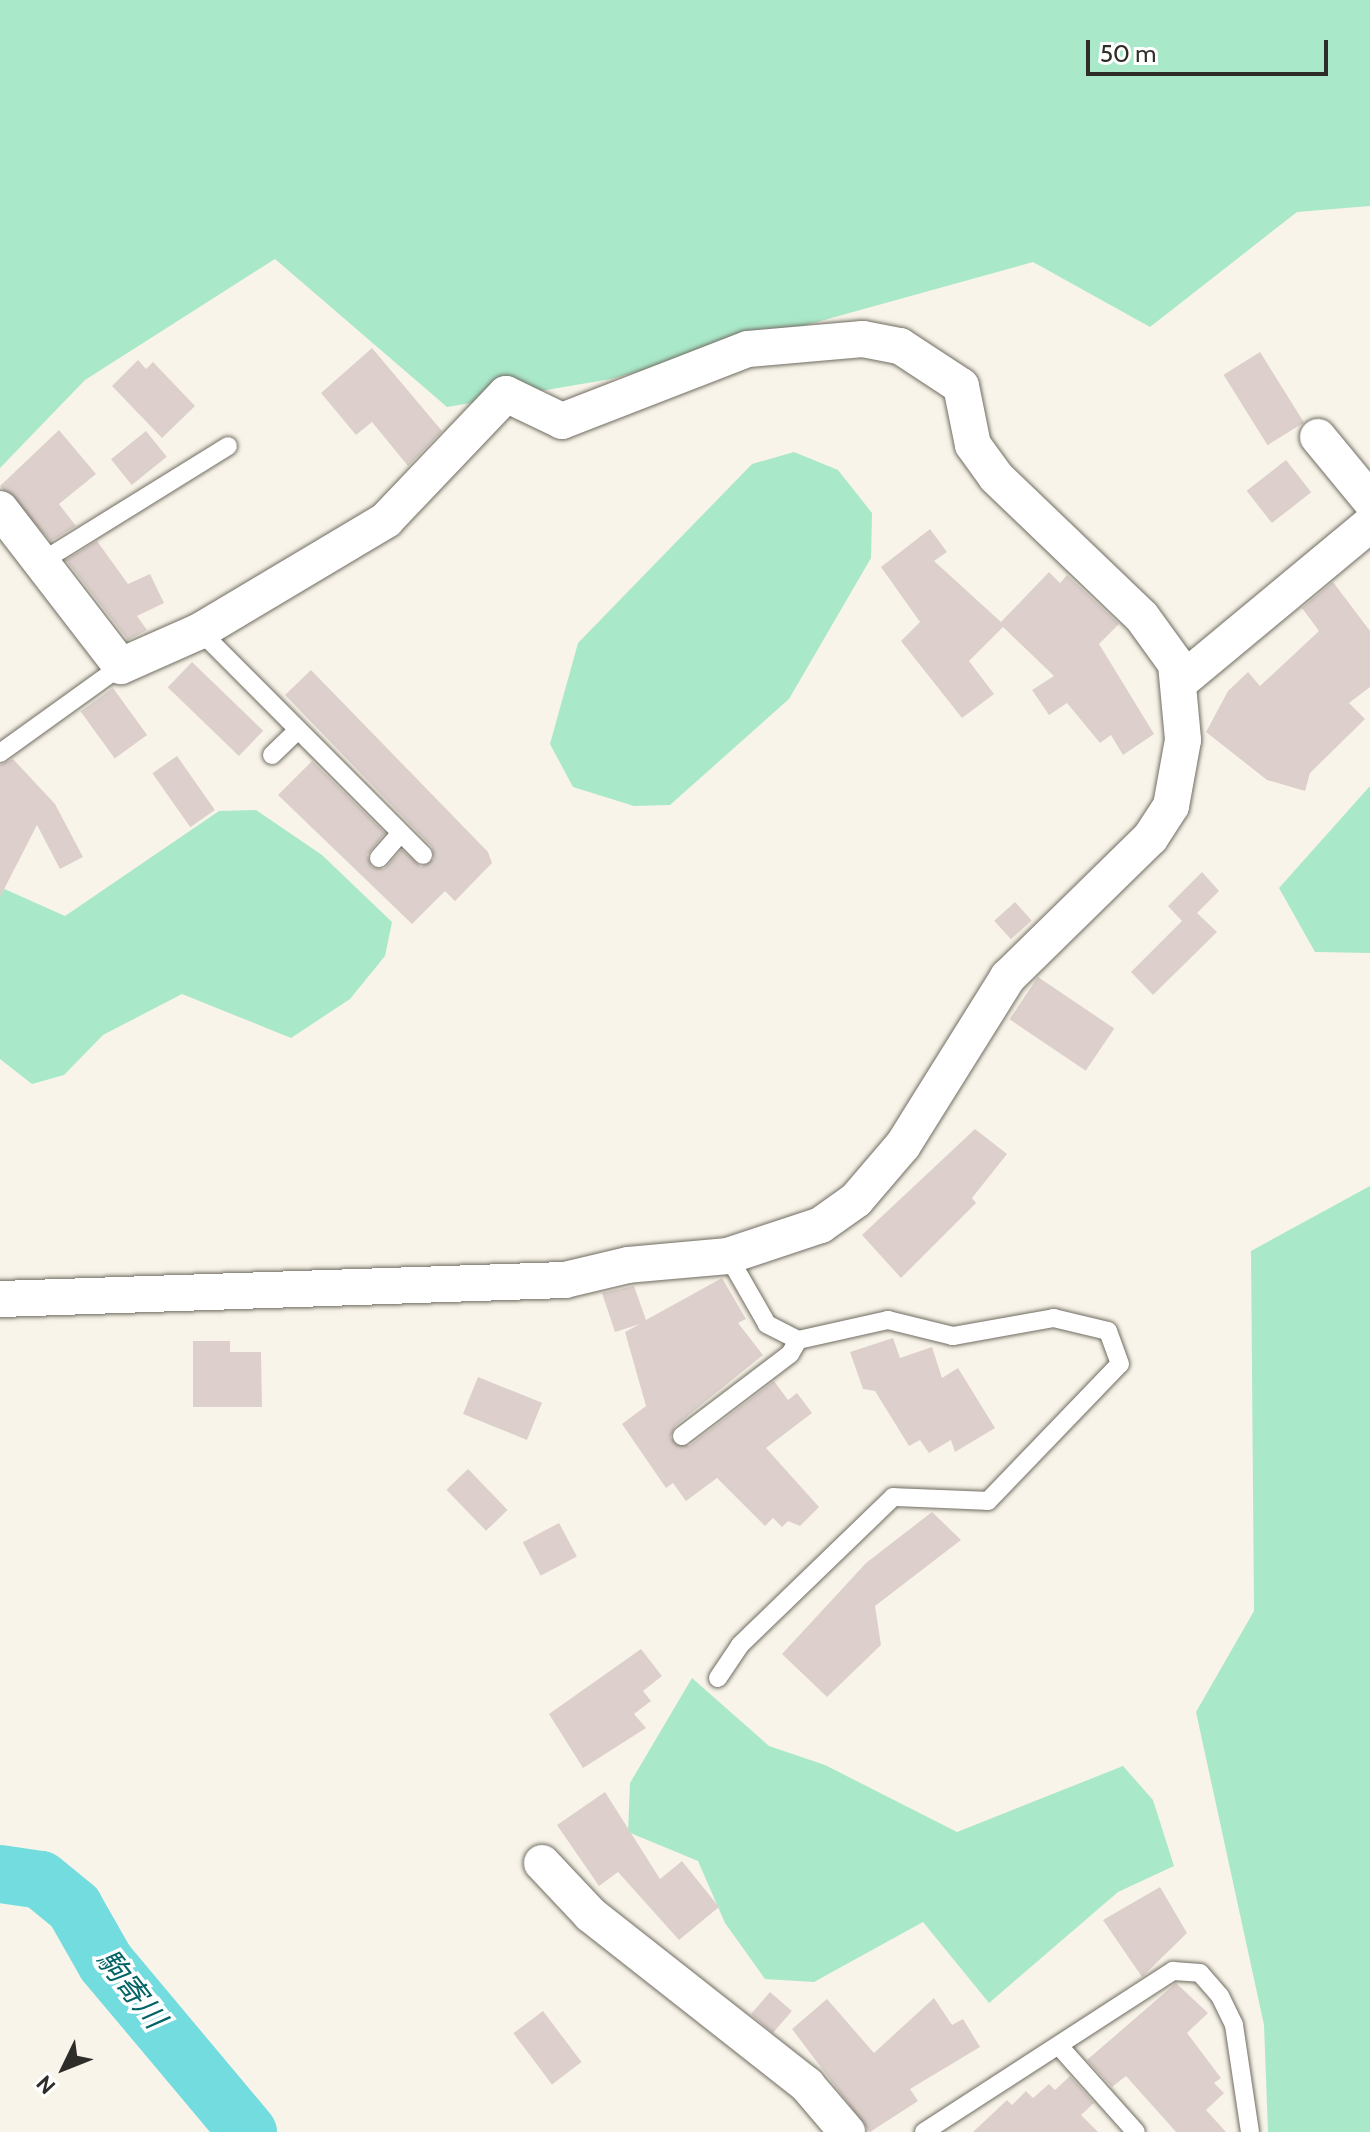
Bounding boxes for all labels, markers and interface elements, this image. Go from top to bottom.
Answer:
scale bar [1090,24,1332,74]
text: 50 m [1100,39,1156,68]
water label: 駒寄川 [89,1942,173,2036]
north arrow [24,2028,104,2108]
text: N [31,2070,61,2100]

